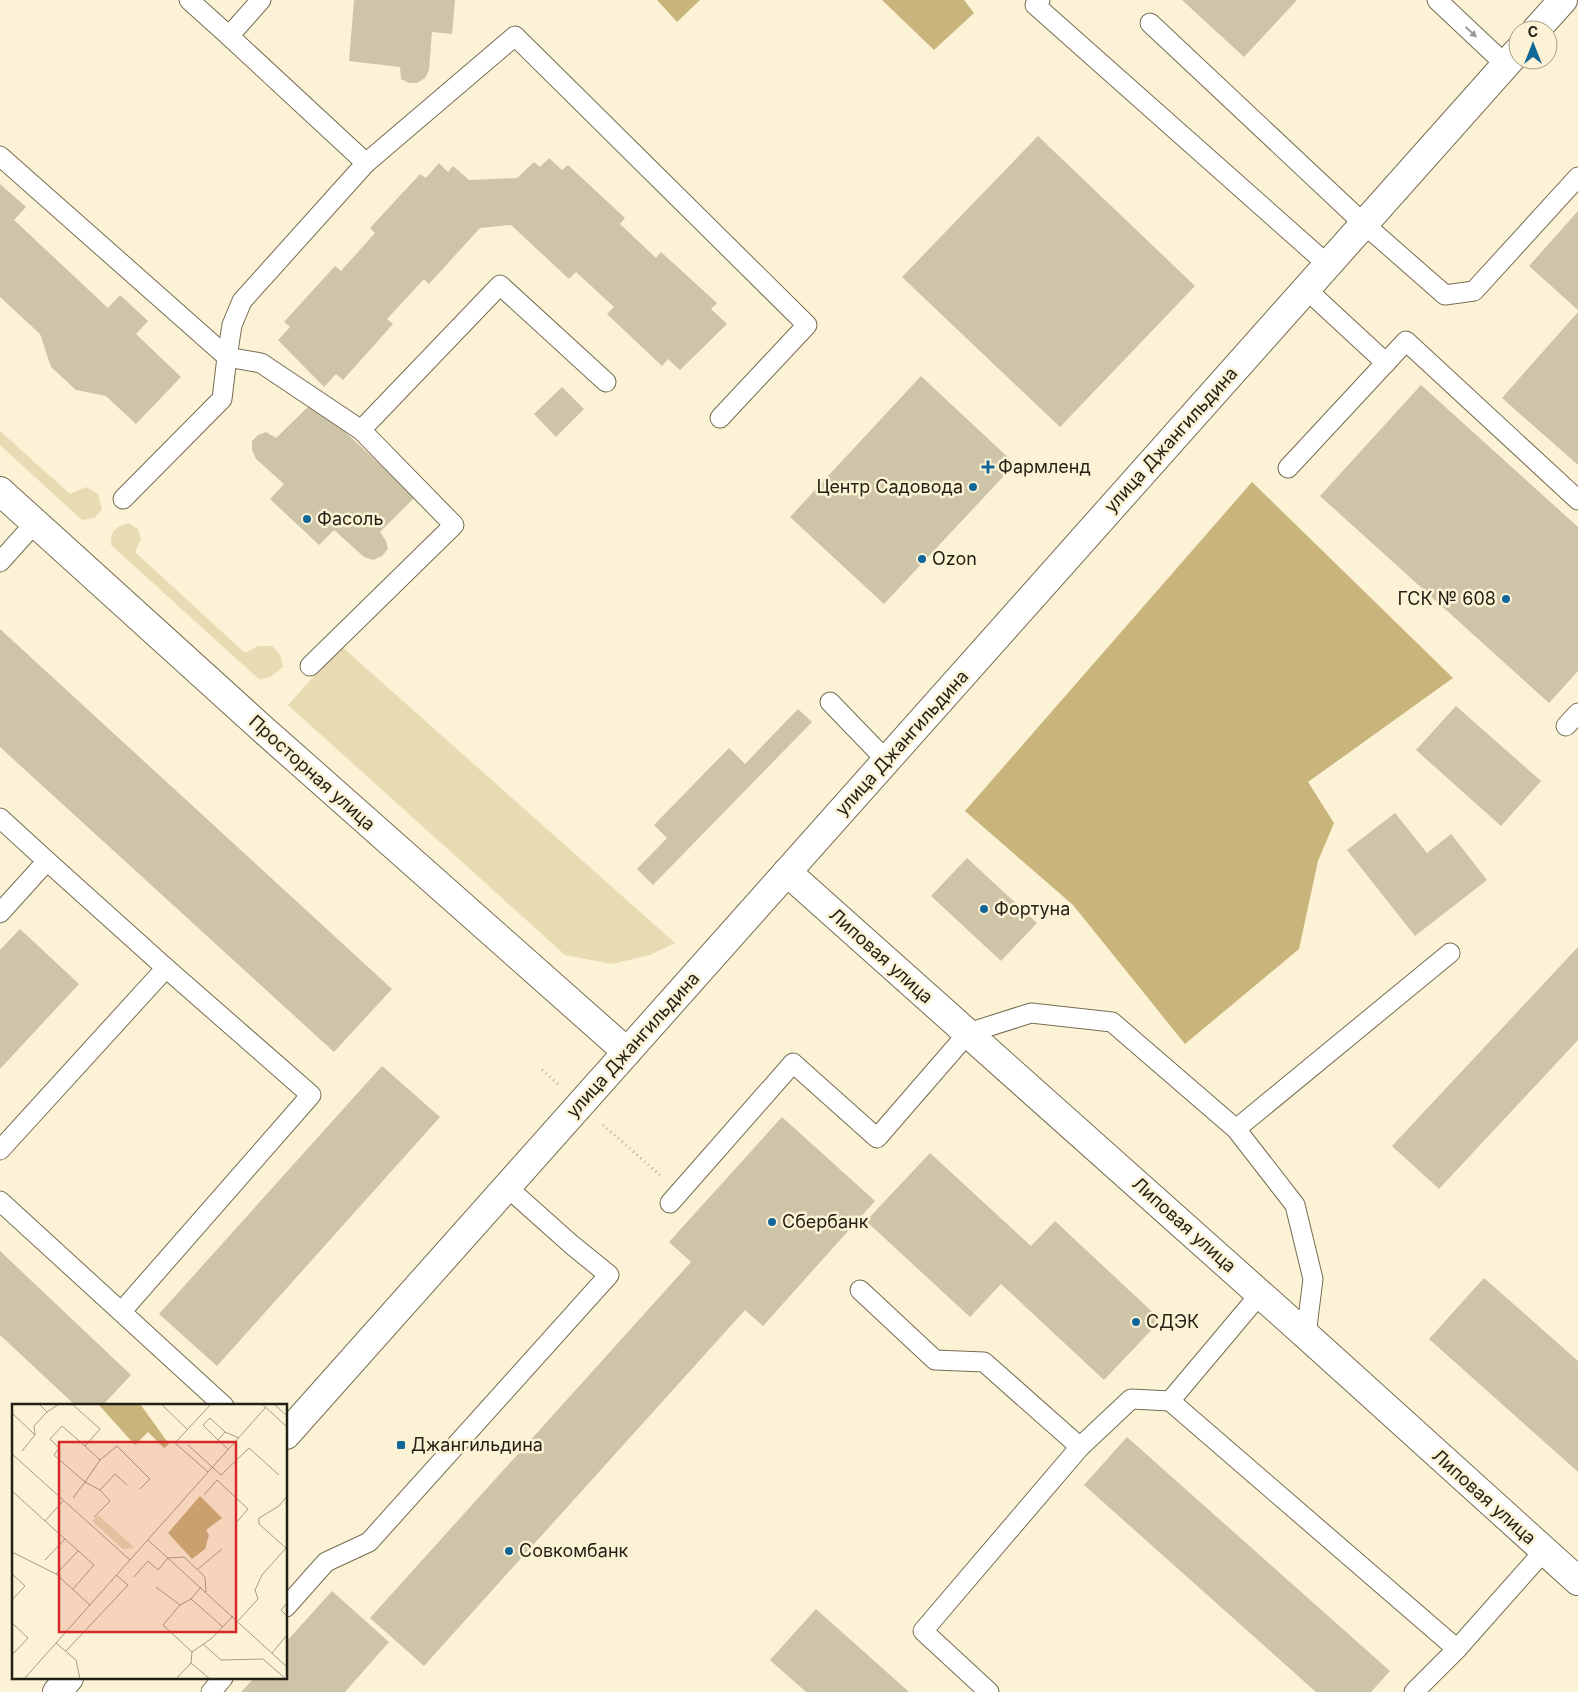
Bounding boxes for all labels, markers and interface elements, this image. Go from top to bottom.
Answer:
north arrow [1508,20,1558,70]
text: С [1528,23,1538,40]
one-way arrow [1465,26,1477,38]
street label: улица Джангильдина [1100,363,1241,517]
place label: Фармленд [998,456,1091,477]
marker: Фармленд [982,461,994,473]
place label: Центр Садовода [816,476,963,497]
marker: Центр Садовода [967,481,979,493]
place label: Фасоль [317,508,384,529]
marker: Фасоль [301,513,313,525]
place label: Ozon [932,548,977,569]
marker: Ozon [916,553,928,565]
place label: ГСК № 608 [1397,588,1496,609]
marker: ГСК № 608 [1500,593,1512,605]
street label: улица Джангильдина [831,666,972,820]
street label: Просторная улица [245,711,380,835]
place label: Фортуна [994,898,1070,919]
marker: Фортуна [978,903,990,915]
street label: Липовая улица [825,904,937,1008]
street label: улица Джангильдина [562,968,703,1122]
street label: Липовая улица [1128,1173,1240,1277]
place label: Сбербанк [782,1211,869,1232]
marker: Сбербанк [766,1216,778,1228]
place label: СДЭК [1146,1311,1199,1332]
marker: СДЭК [1130,1316,1142,1328]
inset map [12,1404,288,1680]
place label: Джангильдина [411,1434,543,1455]
marker: Джангильдина [395,1439,407,1451]
street label: Липовая улица [1428,1445,1540,1549]
place label: Совкомбанк [519,1540,629,1561]
marker: Совкомбанк [503,1545,515,1557]

